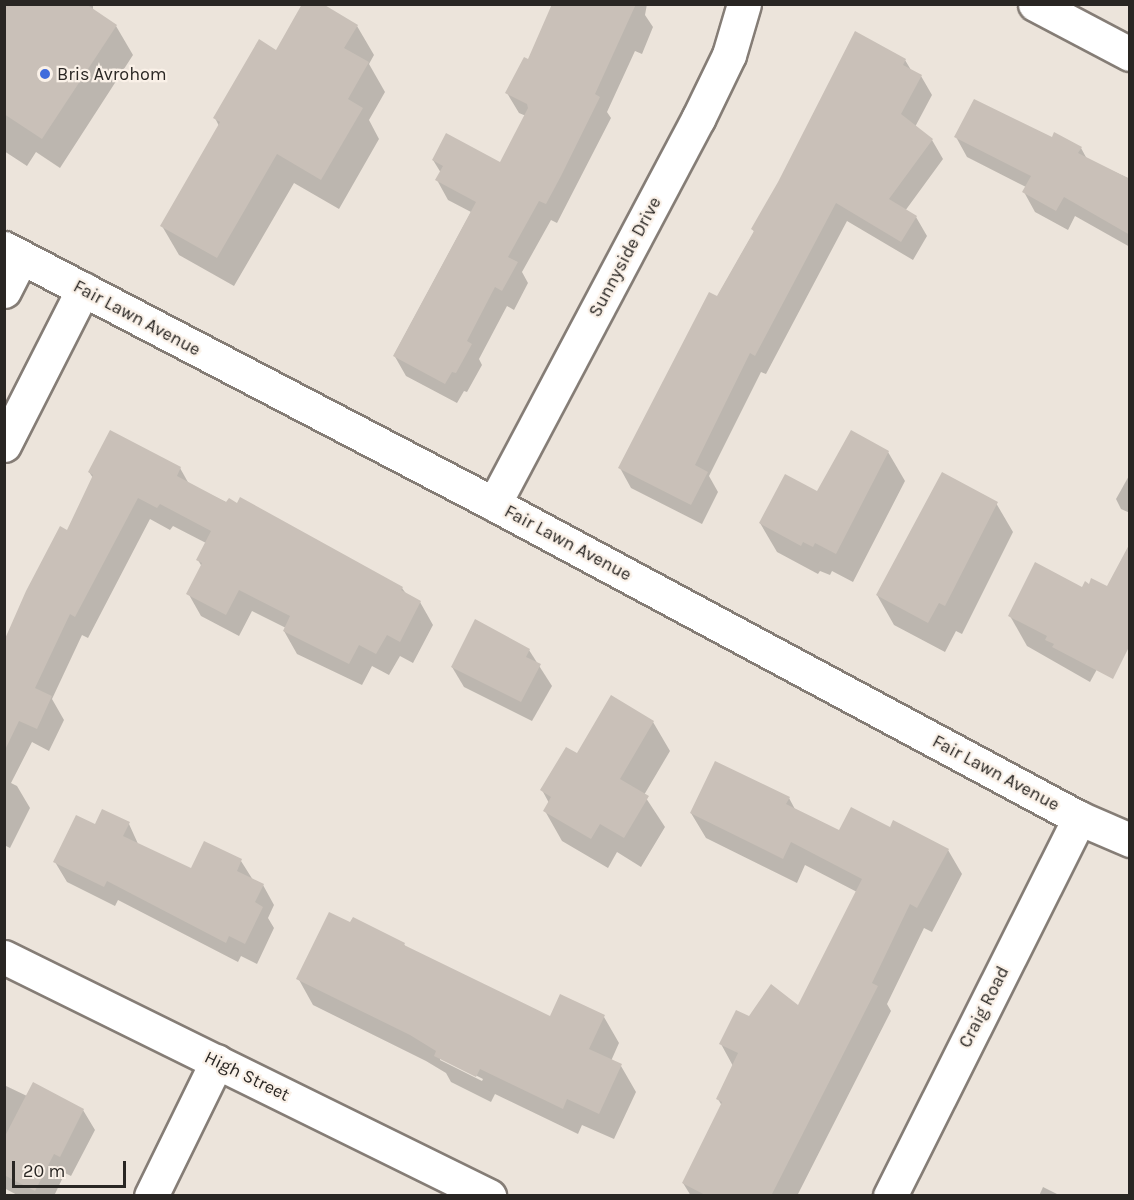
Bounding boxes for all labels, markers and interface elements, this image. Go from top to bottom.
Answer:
place label: Bris Avrohom [57,63,167,85]
marker: Bris Avrohom [38,67,52,81]
street label: Sunnyside Drive [584,193,666,321]
street label: Fair Lawn Avenue [70,275,204,361]
street label: Fair Lawn Avenue [501,500,635,586]
street label: Fair Lawn Avenue [929,730,1063,816]
street label: Craig Road [954,963,1014,1051]
street label: High Street [201,1046,293,1106]
scale bar [15,1149,129,1187]
text: 20 m [23,1160,65,1182]

